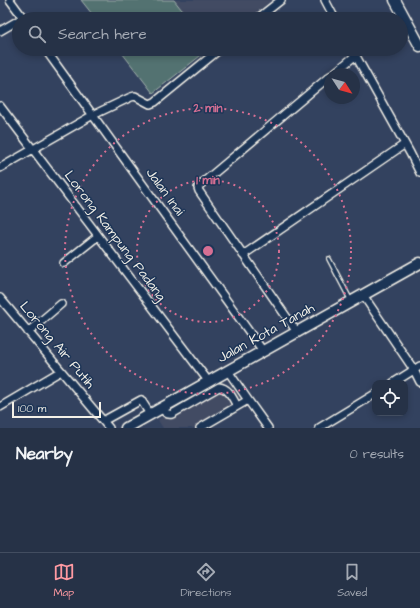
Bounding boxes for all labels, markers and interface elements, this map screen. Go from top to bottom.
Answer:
search box [12,12,408,56]
icon: search [26,23,48,45]
text: Search here [58,24,147,45]
north arrow [324,68,360,104]
text: 2 min [193,100,222,117]
street label: Jalan Inai [141,164,189,220]
street label: Lorong Kampung Padang [59,167,171,305]
text: 1 min [196,172,220,189]
centre of rings [201,244,215,258]
street label: Lorong Air Putih [15,297,99,393]
street label: Jalan Kota Tanah [214,298,318,368]
map controls [372,380,408,416]
button: locate [372,380,408,416]
scale bar [12,400,101,419]
text: 100 m [18,401,46,416]
text: Nearby [16,442,73,466]
text: 0 results [349,445,404,463]
tab: Map [53,561,75,600]
tab: Directions [180,561,232,600]
tab: Saved [337,561,367,600]

